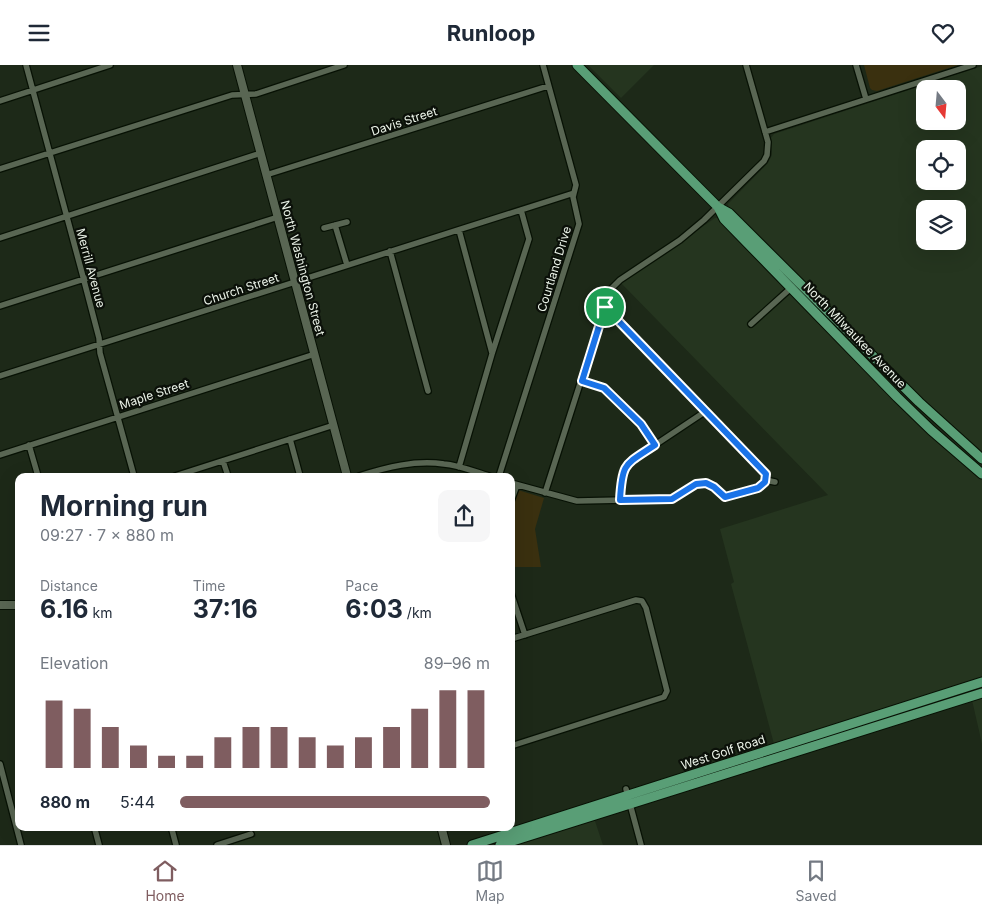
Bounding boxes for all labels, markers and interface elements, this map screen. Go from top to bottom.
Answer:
icon: menu [25,19,53,47]
icon: heart [929,19,957,47]
text: Runloop [447,20,535,46]
north arrow [916,80,966,130]
map controls [916,80,966,250]
street label: Davis Street [369,103,439,139]
button: locate [916,140,966,190]
street label: North Washington Street [278,199,328,337]
button: layers [916,200,966,250]
street label: Courtland Drive [534,224,574,314]
street label: Merrill Avenue [73,227,109,309]
street label: Church Street [201,270,281,308]
street label: North Milwaukee Avenue [800,279,910,391]
pin [584,286,626,328]
icon: arrive [591,293,619,321]
street label: Maple Street [117,376,191,412]
text: Morning run [40,489,208,523]
button: share [438,490,490,542]
text: 09:27 · 7 × 880 m [40,525,174,545]
text: Distance [40,577,98,594]
text: Time [193,577,226,594]
text: Pace [345,577,378,594]
text: 6.16 [40,594,89,624]
text: 37:16 [193,594,258,624]
text: 6:03 [345,594,403,624]
text: km [89,604,113,621]
text: /km [403,604,432,621]
text: Elevation [40,653,109,673]
text: 89–96 m [424,653,490,673]
street label: West Golf Road [679,731,767,773]
text: 880 m [40,792,90,812]
text: 5:44 [120,792,155,812]
tab: Home [145,857,185,904]
tab: Map [476,857,505,904]
tab: Saved [796,857,837,904]

